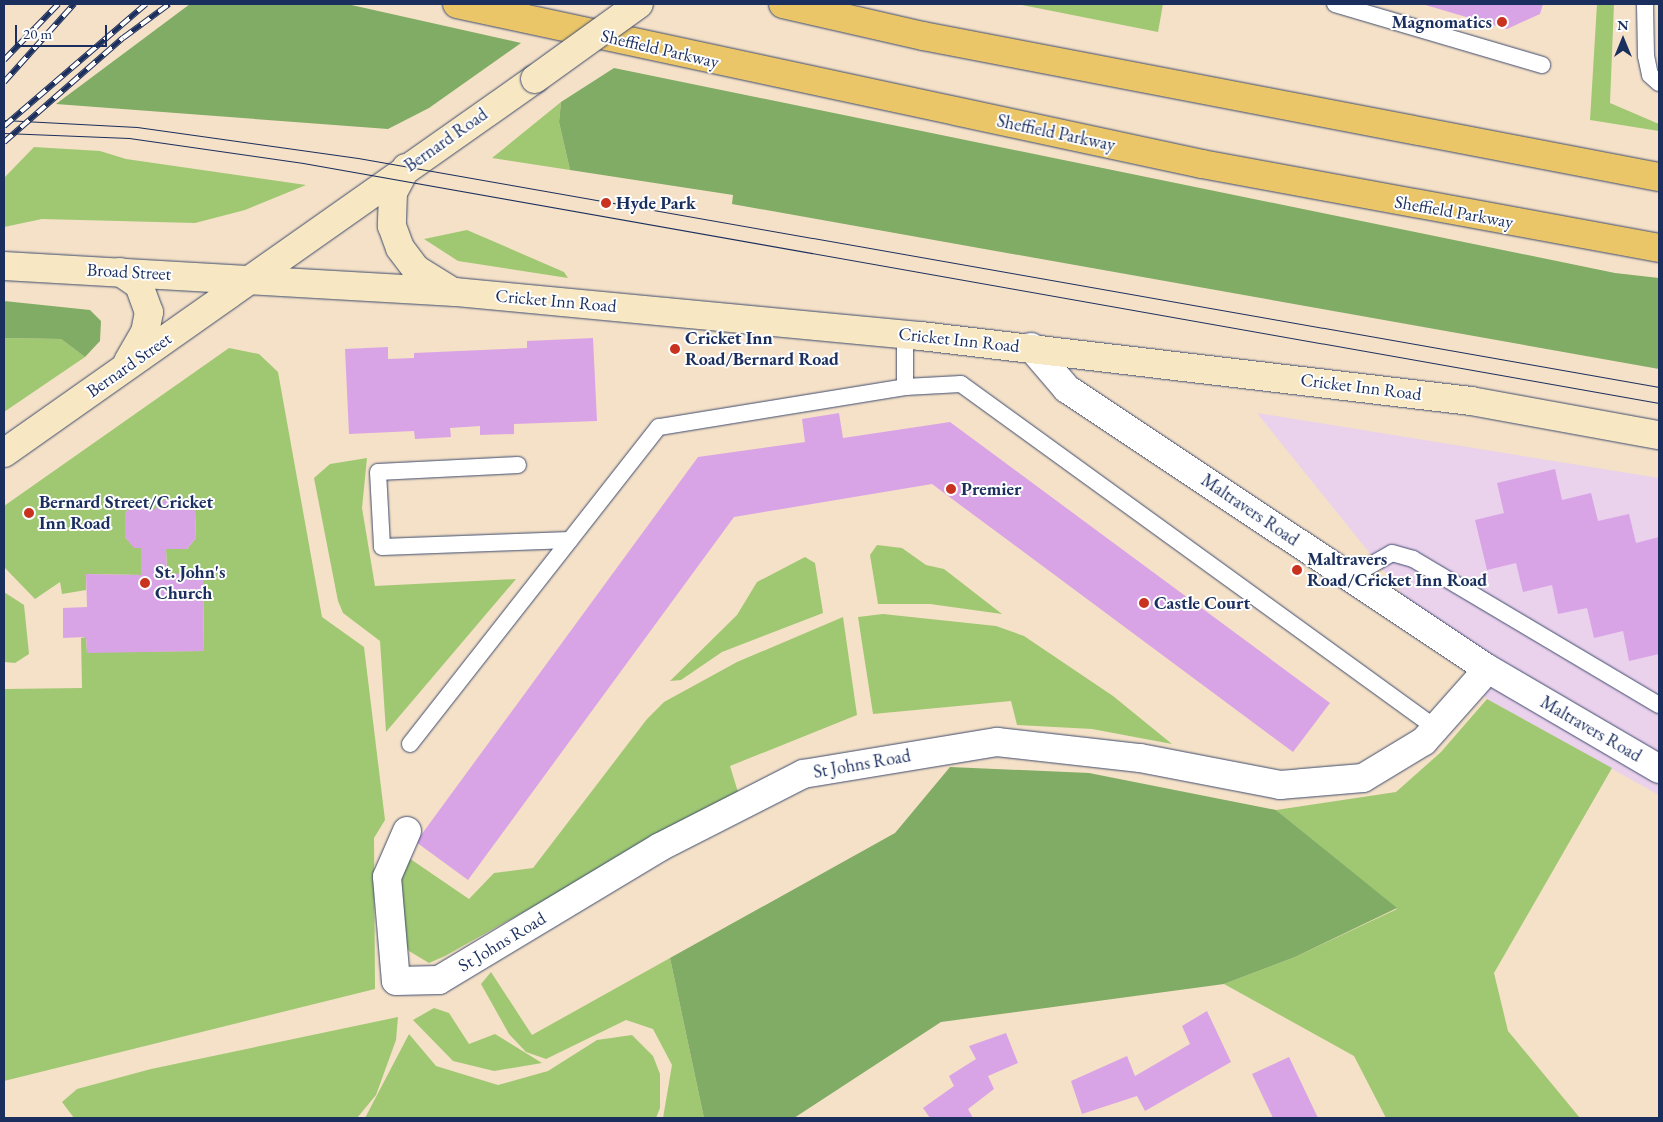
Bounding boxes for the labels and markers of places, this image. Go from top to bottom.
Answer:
place label: Magnomatics [1391,11,1492,33]
marker: Magnomatics [1496,16,1508,28]
place label: Hyde Park [616,192,696,214]
marker: Hyde Park [600,197,612,209]
place label: Cricket Inn Road/Bernard Road [685,328,839,370]
marker: Cricket Inn Road/Bernard Road [669,343,681,355]
place label: Premier [961,478,1021,500]
marker: Premier [945,483,957,495]
place label: Bernard Street/Cricket Inn Road [39,492,213,534]
marker: Bernard Street/Cricket Inn Road [23,507,35,519]
place label: Maltravers Road/Cricket Inn Road [1307,549,1487,592]
place label: St. John's Church [155,562,226,604]
marker: Maltravers Road/Cricket Inn Road [1291,564,1303,576]
marker: St. John's Church [139,577,151,589]
place label: Castle Court [1154,592,1250,614]
marker: Castle Court [1138,597,1150,609]

